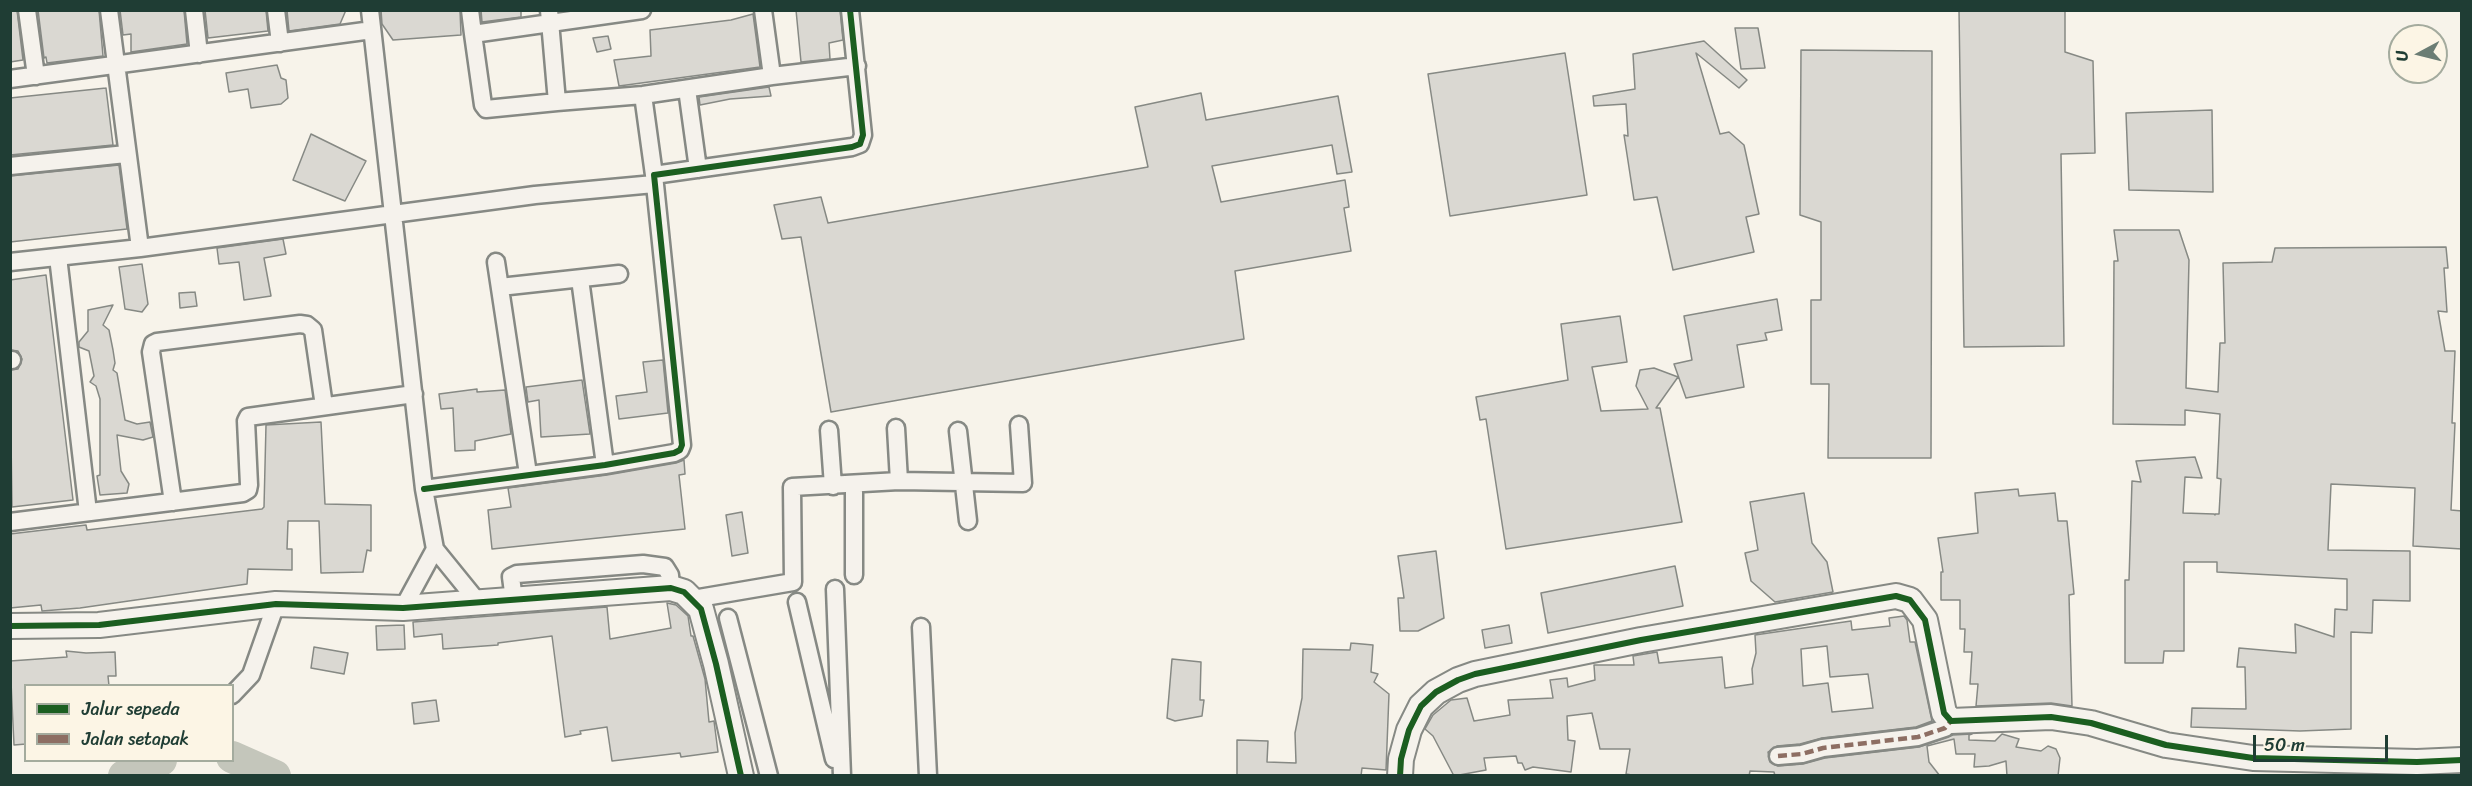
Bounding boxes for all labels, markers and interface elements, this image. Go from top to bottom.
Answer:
north arrow [2388,24,2448,84]
text: U [2387,49,2417,63]
legend [24,684,234,762]
text: Jalur sepeda [82,693,180,725]
text: Jalan setapak [82,723,189,755]
scale bar [2256,723,2391,761]
text: 50 m [2264,729,2305,761]

